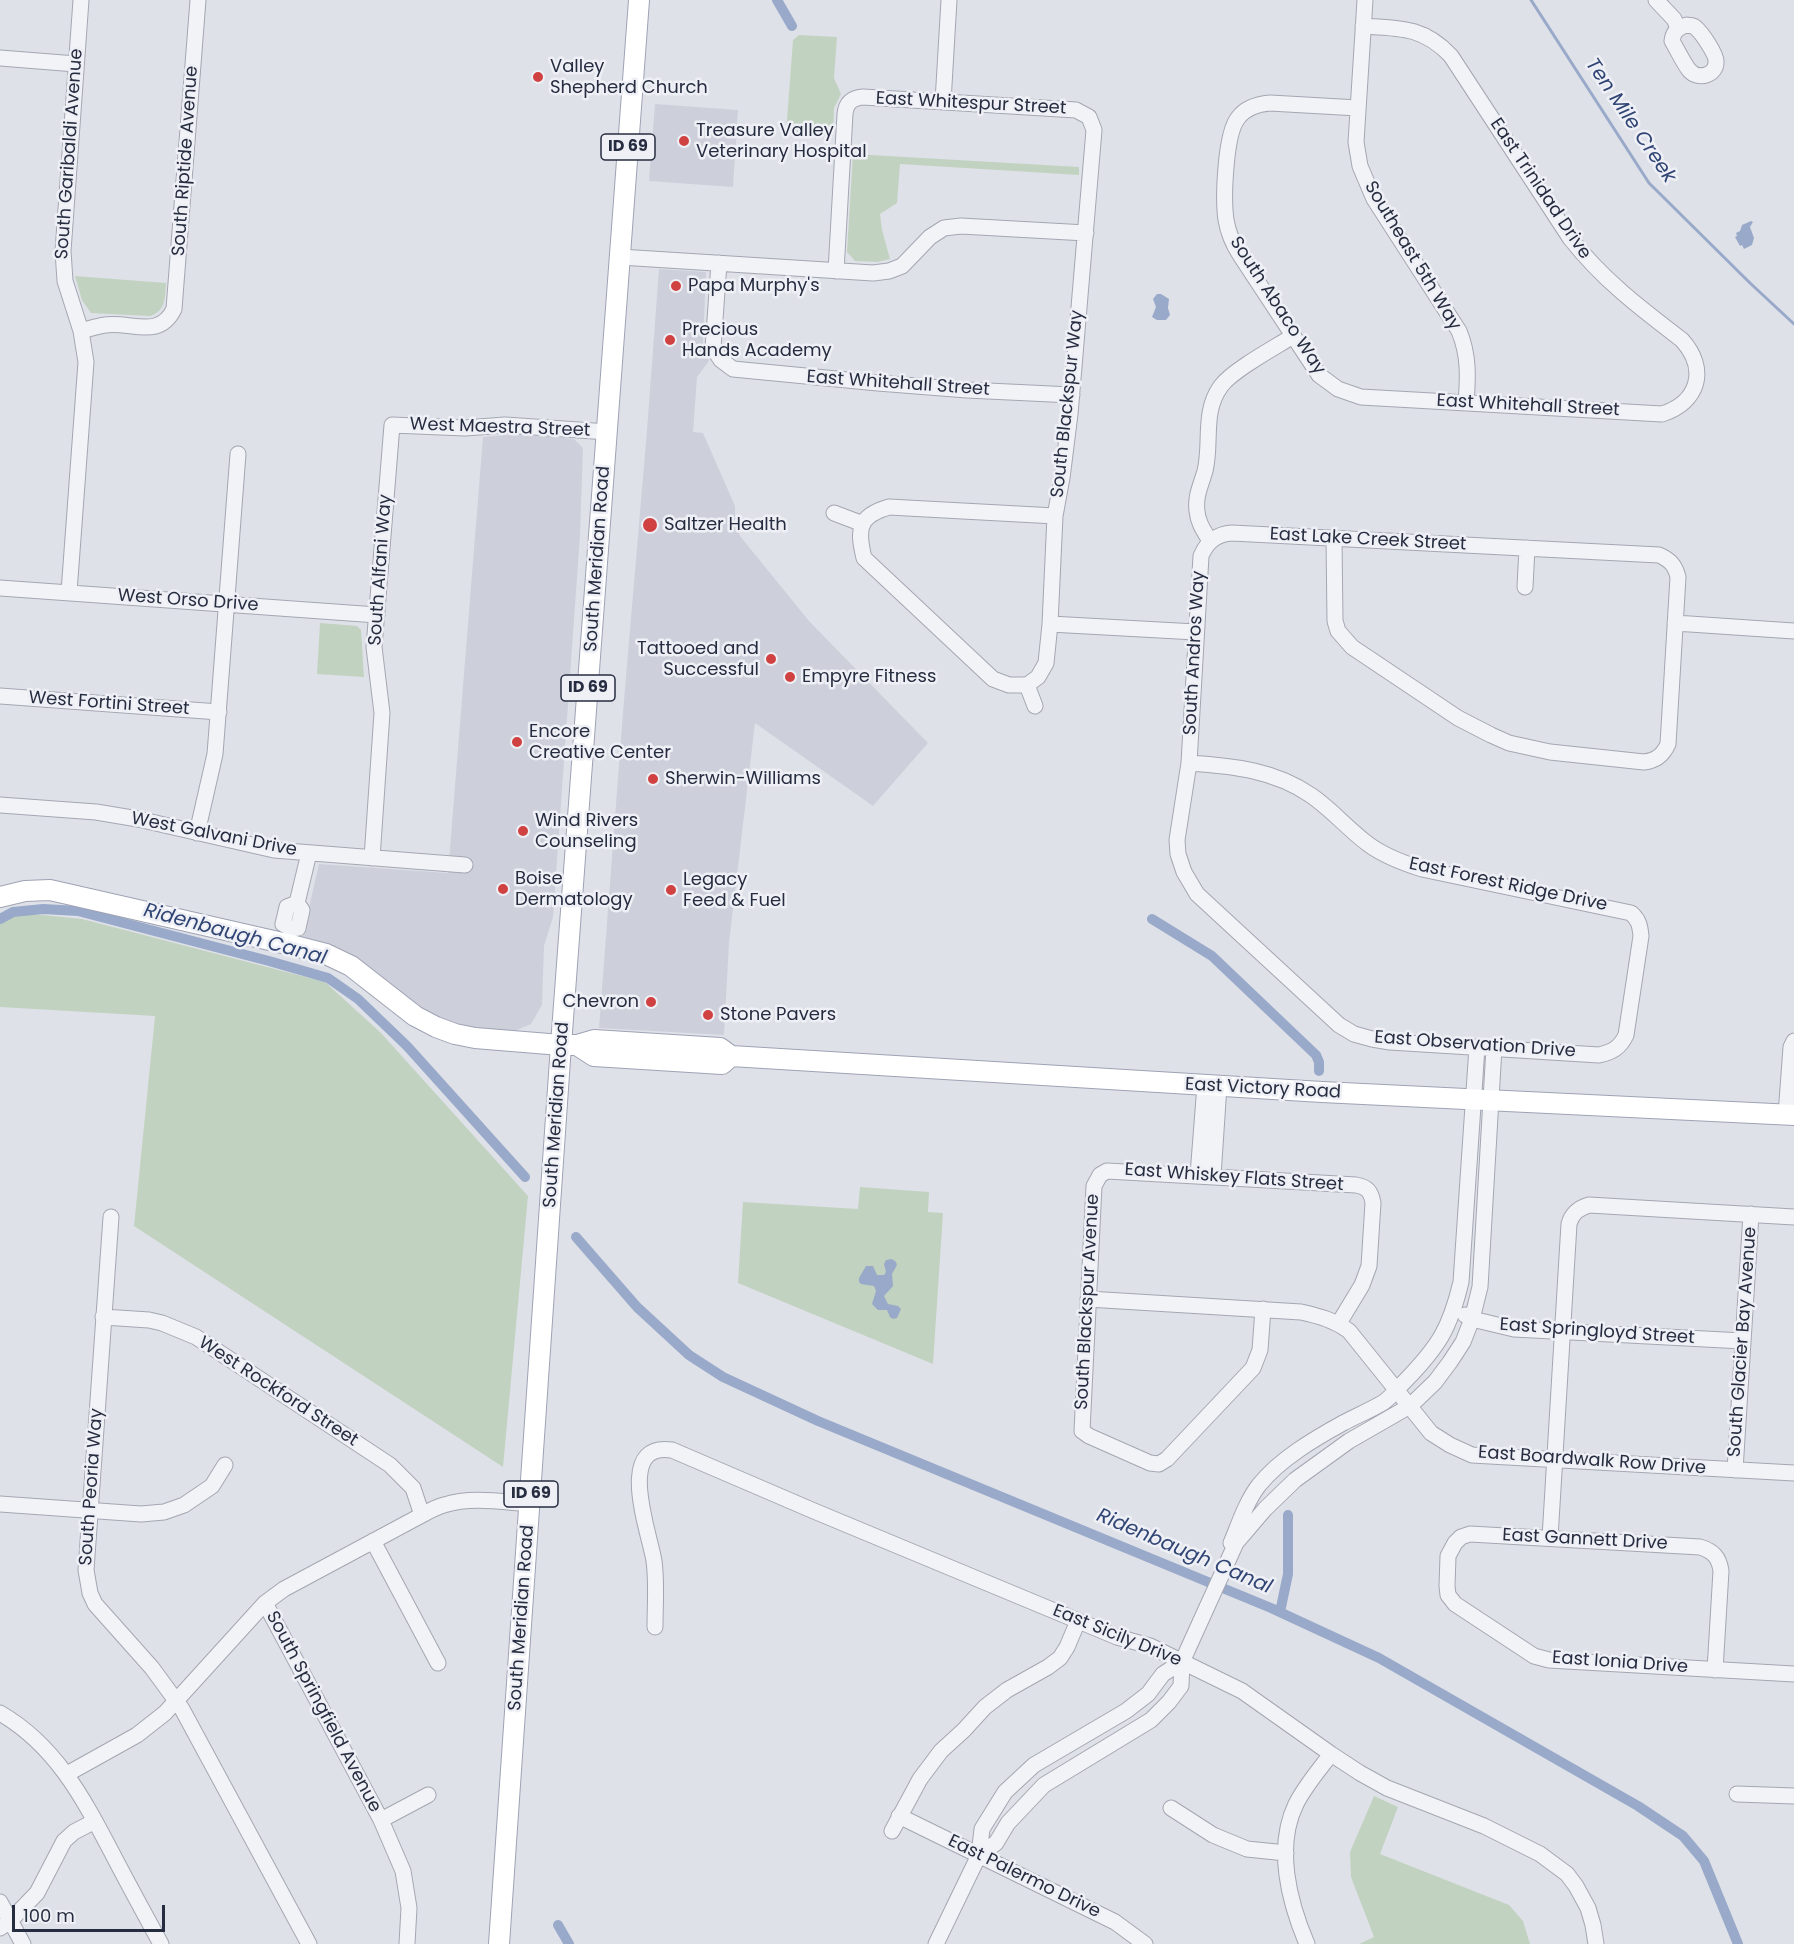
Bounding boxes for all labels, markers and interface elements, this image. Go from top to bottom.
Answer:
street label: South Garibaldi Avenue [52,48,88,260]
water label: Ten Mile Creek [1579,54,1681,188]
place label: Valley Shepherd Church [550,56,708,98]
street label: South Riptide Avenue [169,65,203,257]
marker: Valley Shepherd Church [531,70,545,84]
street label: East Whitespur Street [875,88,1067,120]
street label: East Trinidad Drive [1485,114,1595,264]
place label: Treasure Valley Veterinary Hospital [696,120,867,162]
road number: ID 69 [601,134,655,160]
marker: Treasure Valley Veterinary Hospital [677,134,691,148]
street label: Southeast 5th Way [1359,178,1465,334]
street label: South Abaco Way [1224,233,1330,379]
place label: Papa Murphy's [688,275,820,297]
marker: Papa Murphy's [669,279,683,293]
street label: South Blackspur Way [1047,309,1089,499]
place label: Precious Hands Academy [682,319,832,362]
marker: Precious Hands Academy [663,333,677,347]
street label: East Whitehall Street [806,367,990,401]
street label: East Whitehall Street [1436,390,1620,422]
street label: West Maestra Street [409,414,591,442]
street label: South Meridian Road [581,465,615,653]
street label: South Alfani Way [365,494,397,646]
place label: Saltzer Health [664,514,787,536]
marker: Saltzer Health [641,516,659,534]
street label: East Lake Creek Street [1269,524,1467,556]
street label: South Andros Way [1180,570,1210,736]
street label: West Orso Drive [117,585,259,617]
place label: Tattooed and Successful [637,638,759,680]
marker: Tattooed and Successful [764,652,778,666]
place label: Empyre Fitness [802,666,936,688]
marker: Empyre Fitness [783,670,797,684]
road number: ID 69 [561,675,615,701]
street label: West Fortini Street [28,688,190,720]
place label: Encore Creative Center [529,721,671,764]
marker: Encore Creative Center [510,735,524,749]
place label: Sherwin-Williams [665,768,821,790]
marker: Sherwin-Williams [646,772,660,786]
street label: West Galvani Drive [129,808,299,862]
place label: Wind Rivers Counseling [535,810,638,852]
marker: Wind Rivers Counseling [516,824,530,838]
street label: East Forest Ridge Drive [1407,853,1609,917]
place label: Boise Dermatology [515,868,633,910]
place label: Legacy Feed & Fuel [683,869,786,912]
marker: Boise Dermatology [496,882,510,896]
marker: Legacy Feed & Fuel [664,883,678,897]
water label: Ridenbaugh Canal [141,899,329,971]
place label: Chevron [563,991,639,1013]
marker: Chevron [644,995,658,1009]
place label: Stone Pavers [720,1004,836,1026]
marker: Stone Pavers [701,1008,715,1022]
street label: South Meridian Road [540,1021,574,1209]
street label: East Observation Drive [1374,1027,1576,1063]
street label: East Victory Road [1184,1074,1342,1104]
street label: East Whiskey Flats Street [1124,1160,1344,1196]
street label: South Blackspur Avenue [1072,1193,1104,1411]
street label: South Glacier Bay Avenue [1724,1226,1762,1458]
street label: East Springloyd Street [1499,1314,1695,1350]
street label: West Rockford Street [194,1332,362,1452]
street label: South Peoria Way [76,1408,108,1566]
street label: East Boardwalk Row Drive [1477,1442,1707,1480]
road number: ID 69 [504,1481,558,1507]
water label: Ridenbaugh Canal [1093,1504,1275,1600]
street label: South Meridian Road [505,1524,539,1712]
street label: East Gannett Drive [1502,1525,1668,1555]
street label: East Sicily Drive [1049,1600,1185,1672]
street label: South Springfield Avenue [261,1608,385,1816]
street label: East Ionia Drive [1551,1647,1689,1679]
street label: East Palermo Drive [944,1831,1104,1923]
scale bar [15,1893,168,1931]
text: 100 m [23,1903,75,1928]

